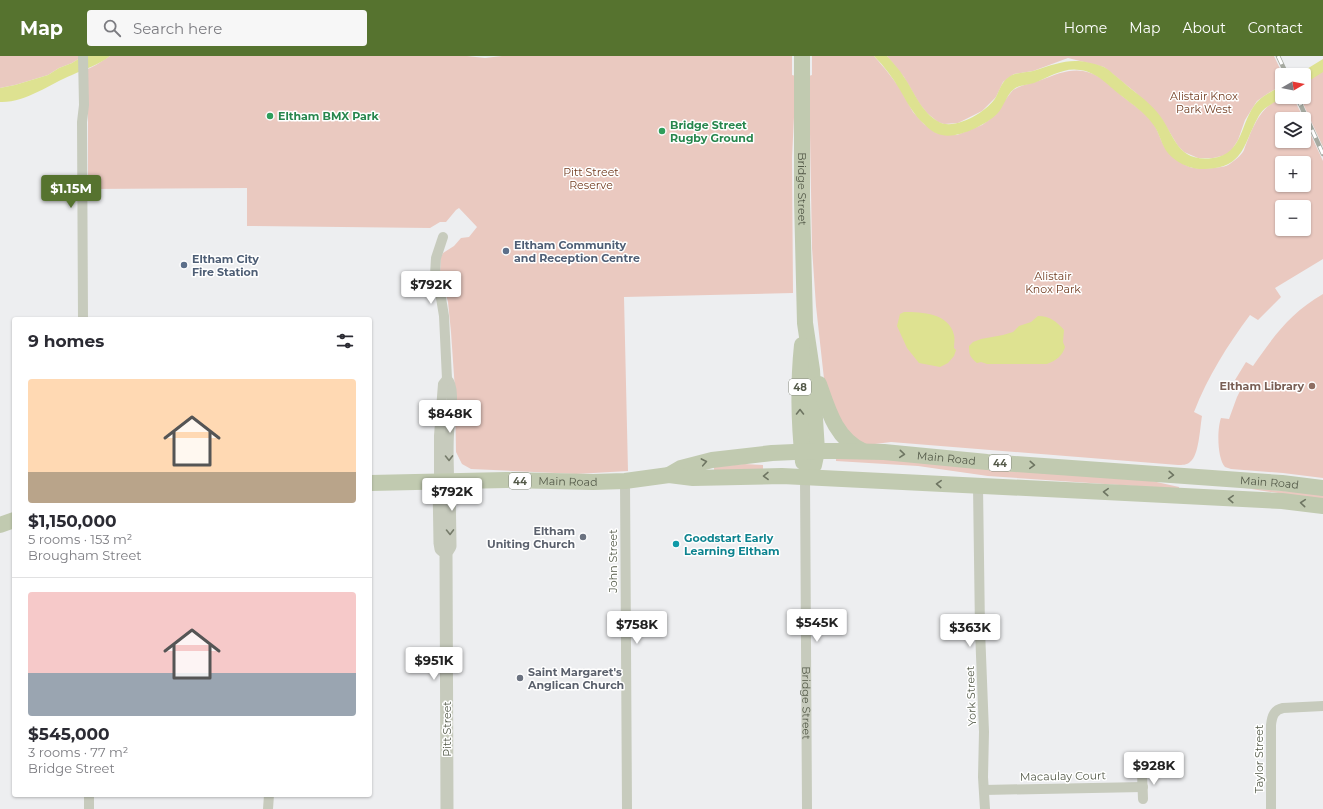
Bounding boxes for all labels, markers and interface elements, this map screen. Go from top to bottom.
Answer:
search box [87,10,367,46]
text: Map [20,17,63,40]
icon: search [101,17,123,39]
text: Search here [133,19,222,38]
text: Home [1064,19,1107,37]
text: Map [1129,19,1160,37]
text: About [1182,19,1226,37]
text: Contact [1248,19,1303,37]
north arrow [1275,68,1311,104]
map controls [1275,68,1311,236]
park label: Alistair Knox Park West [1170,89,1238,116]
place label: Eltham BMX Park [278,109,380,123]
marker: Eltham BMX Park [265,111,275,121]
button: layers [1275,112,1311,148]
place label: Bridge Street Rugby Ground [670,118,754,145]
marker: Bridge Street Rugby Ground [657,126,667,136]
street label: Bridge Street [795,152,810,226]
button: + [1275,156,1311,192]
park label: Pitt Street Reserve [563,165,619,192]
pin: $1.15M [38,175,104,209]
text: $1.15M [50,180,92,196]
button: − [1275,200,1311,236]
place label: Eltham Community and Reception Centre [514,238,640,265]
marker: Eltham Community and Reception Centre [501,246,511,256]
place label: Eltham City Fire Station [192,252,259,279]
marker: Eltham City Fire Station [179,260,189,270]
park label: Alistair Knox Park [1025,269,1081,296]
pin: $792K [403,271,459,305]
text: $792K [410,276,452,292]
icon: filters [334,330,356,352]
text: 9 homes [28,331,104,351]
road number: 48 [789,379,811,395]
place label: Eltham Library [1220,379,1304,393]
marker: Eltham Library [1307,381,1317,391]
pin: $848K [422,400,478,434]
icon: home [156,405,228,477]
text: $848K [428,405,472,421]
one-way arrow [796,409,804,415]
street label: Main Road [916,448,976,468]
one-way arrow [899,449,905,458]
one-way arrow [445,455,453,461]
road number: 44 [989,455,1011,471]
one-way arrow [700,458,707,467]
one-way arrow [1029,460,1035,469]
one-way arrow [1168,471,1174,480]
one-way arrow [763,472,769,480]
road number: 44 [509,473,531,489]
street label: Main Road [1239,473,1300,492]
street label: Main Road [538,474,598,489]
pin: $792K [424,478,480,512]
one-way arrow [936,480,942,488]
text: $792K [431,483,473,499]
one-way arrow [1103,488,1109,496]
one-way arrow [1228,494,1234,503]
one-way arrow [1300,499,1306,508]
text: $1,150,000 [28,511,116,531]
place label: Eltham Uniting Church [487,524,575,551]
one-way arrow [446,529,454,535]
street label: John Street [606,529,620,594]
text: 5 rooms · 153 m² [28,531,132,547]
place label: Goodstart Early Learning Eltham [684,531,780,558]
marker: Eltham Uniting Church [578,532,588,542]
marker: Goodstart Early Learning Eltham [671,539,681,549]
text: Brougham Street [28,547,142,563]
pin: $545K [789,609,845,643]
pin: $758K [609,611,665,645]
text: $545K [796,614,838,630]
pin: $363K [942,614,998,648]
text: $758K [616,616,658,632]
icon: home [156,618,228,690]
text: $363K [949,619,991,635]
pin: $951K [406,647,462,681]
text: $951K [415,652,453,668]
place label: Saint Margaret's Anglican Church [527,665,624,692]
street label: York Street [963,665,979,726]
street label: Bridge Street [799,666,814,740]
marker: Saint Margaret's Anglican Church [515,673,525,683]
street label: Pitt Street [440,701,454,757]
text: $545,000 [28,724,110,744]
street label: Taylor Street [1252,724,1266,793]
text: 3 rooms · 77 m² [28,744,128,760]
pin: $928K [1126,752,1182,786]
text: $928K [1133,757,1175,773]
text: Bridge Street [28,760,115,776]
street label: Macaulay Court [1020,768,1107,784]

